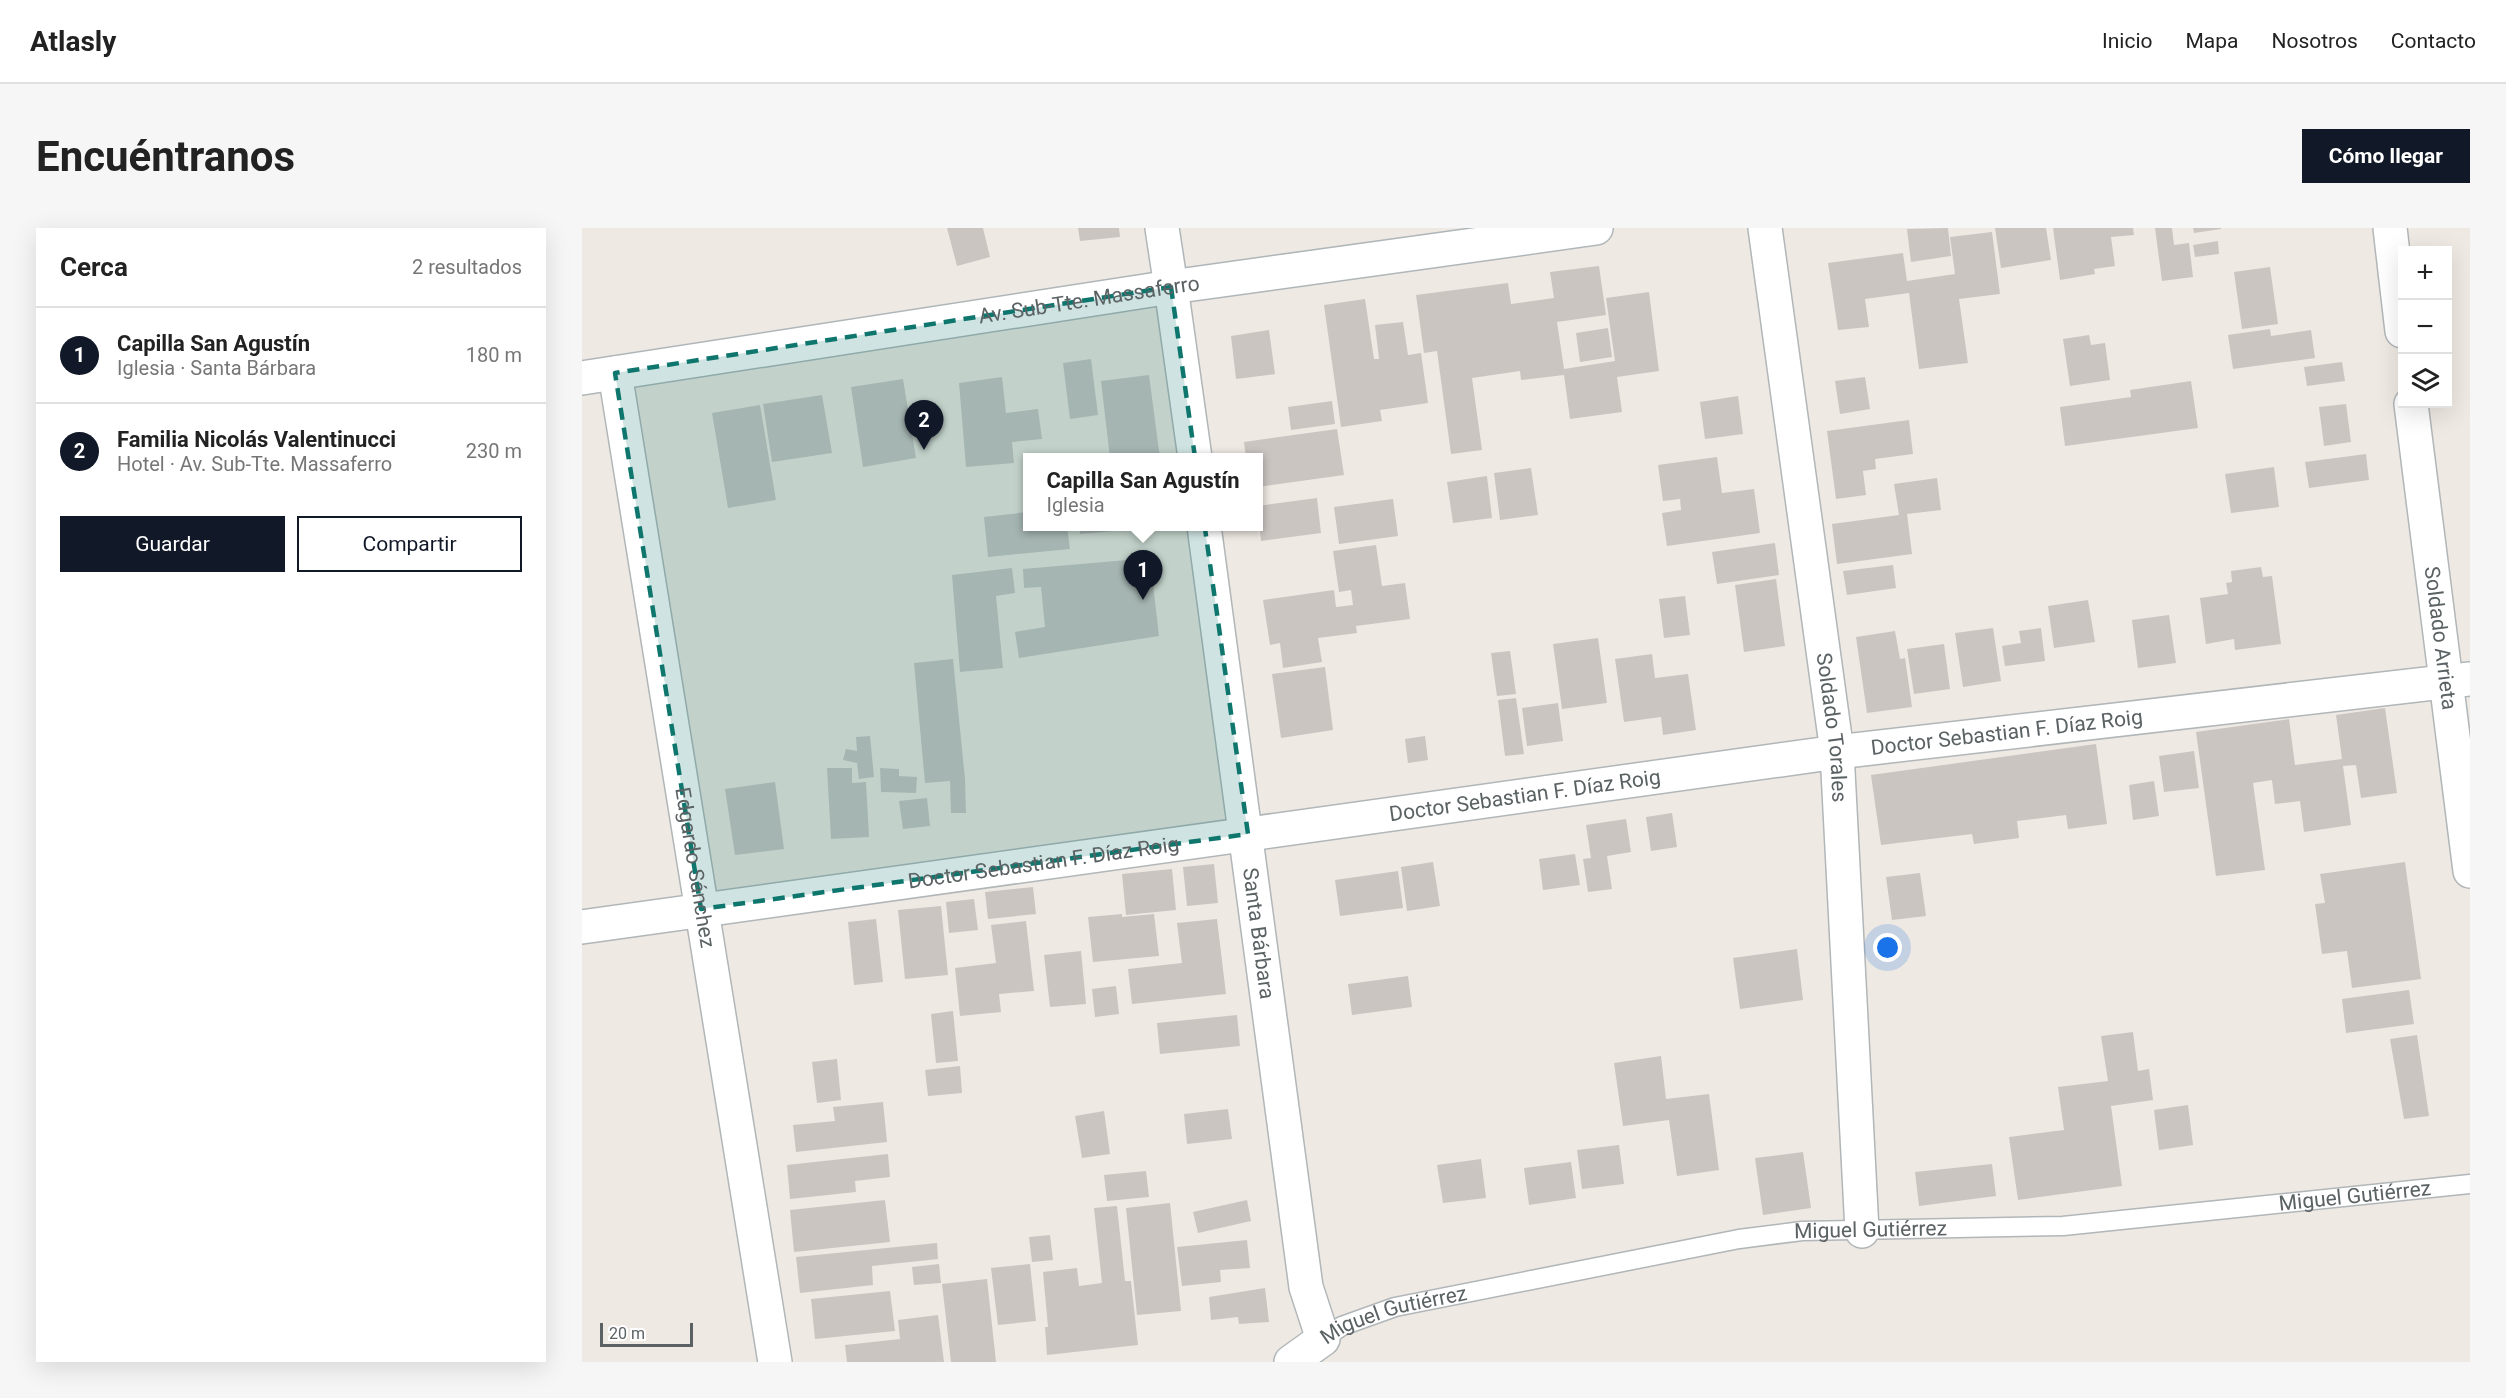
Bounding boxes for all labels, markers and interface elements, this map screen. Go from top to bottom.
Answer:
text: Atlasly [30,25,116,58]
text: Inicio [2102,29,2152,53]
text: Mapa [2185,29,2238,53]
text: Nosotros [2271,29,2358,53]
text: Contacto [2391,29,2476,53]
button: Cómo llegar [2302,129,2470,183]
text: Encuéntranos [36,132,295,181]
map controls [2398,246,2452,408]
button: + [2398,246,2452,300]
text: Cerca [60,252,128,282]
text: 2 resultados [412,255,522,279]
street label: Av. Sub-Tte. Massaferro [977,271,1201,329]
button: − [2398,300,2452,354]
text: Capilla San Agustín [117,331,310,356]
text: 1 [74,343,85,367]
text: 180 m [466,343,522,367]
button: layers [2398,354,2452,408]
text: Iglesia · Santa Bárbara [117,356,316,380]
pin: 2 [904,400,944,450]
text: Familia Nicolás Valentinucci [117,427,396,452]
text: 2 [74,439,85,463]
text: 230 m [466,439,522,463]
text: Hotel · Av. Sub-Tte. Massaferro [117,452,392,476]
popup [1023,453,1263,531]
text: Capilla San Agustín [1046,468,1240,493]
text: Iglesia [1046,493,1105,517]
button: Guardar [60,516,285,572]
button: Compartir [297,516,522,572]
pin: 1 [1124,550,1162,600]
street label: Soldado Arrieta [2420,565,2462,711]
street label: Soldado Torales [1811,651,1852,803]
street label: Doctor Sebastian F. Díaz Roig [1869,705,2144,760]
street label: Doctor Sebastian F. Díaz Roig [1388,765,1662,826]
street label: Edgardo Sánchez [670,785,720,950]
street label: Doctor Sebastian F. Díaz Roig [906,832,1181,893]
street label: Santa Bárbara [1238,866,1279,1000]
your location [1873,933,1902,962]
street label: Miguel Gutiérrez [2278,1176,2432,1216]
street label: Miguel Gutiérrez [1794,1216,1947,1243]
street label: Miguel Gutiérrez [1316,1281,1469,1349]
scale bar [600,1320,693,1348]
text: 20 m [609,1324,645,1343]

